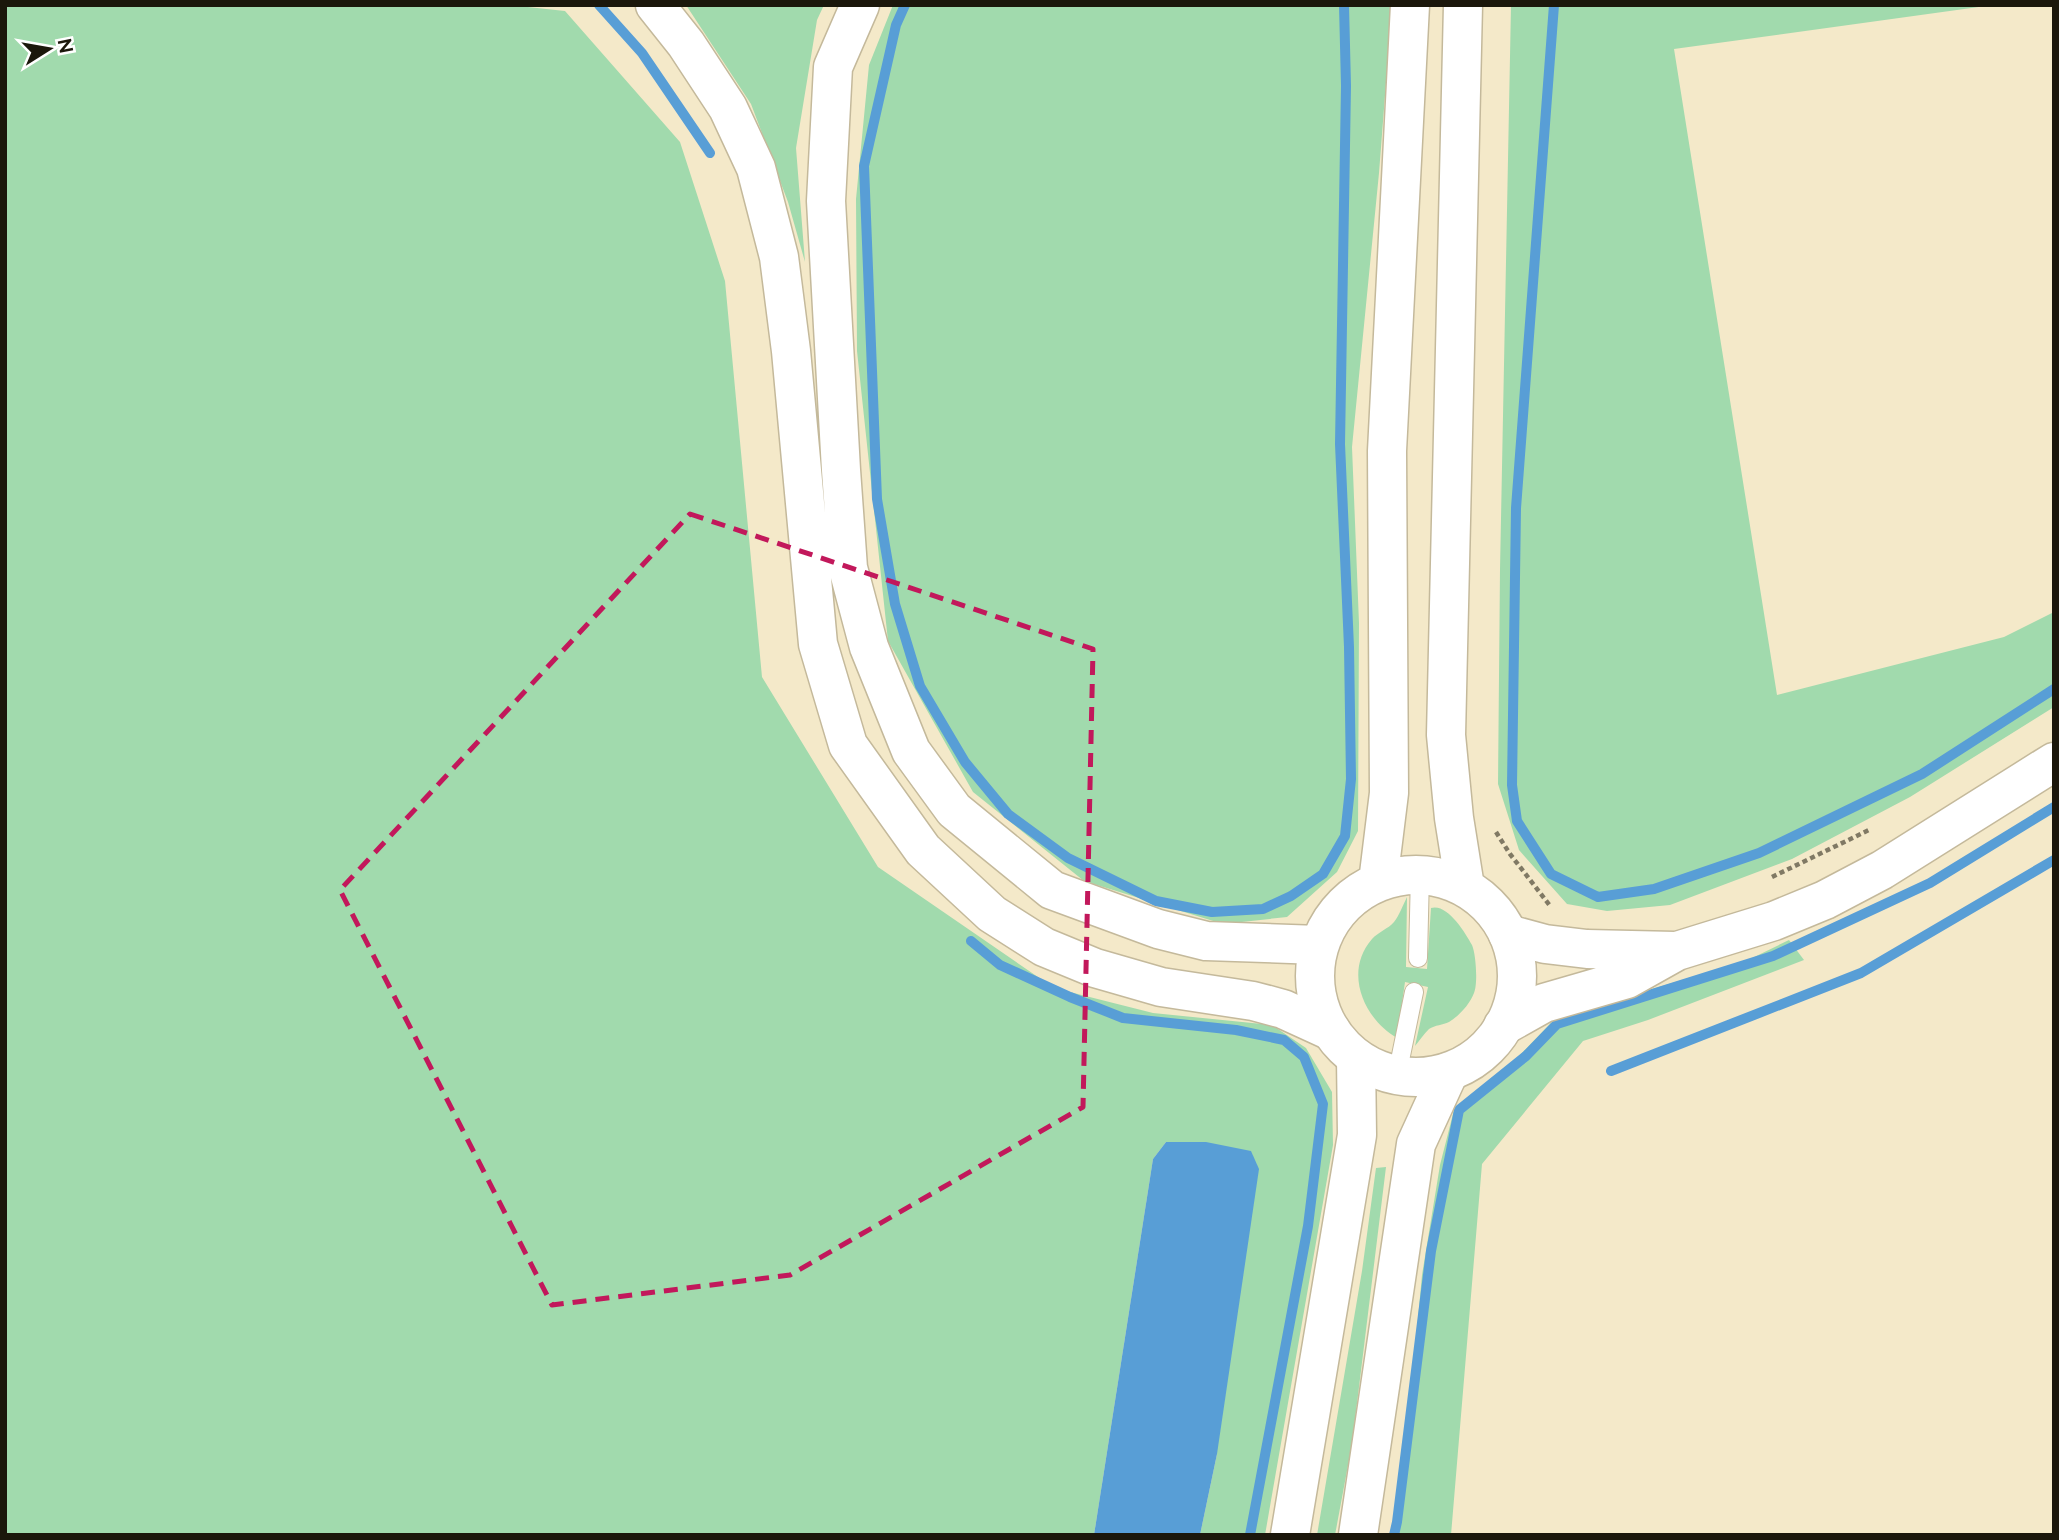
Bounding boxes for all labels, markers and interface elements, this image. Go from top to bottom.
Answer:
north arrow [14,14,84,84]
text: N [54,37,78,55]

